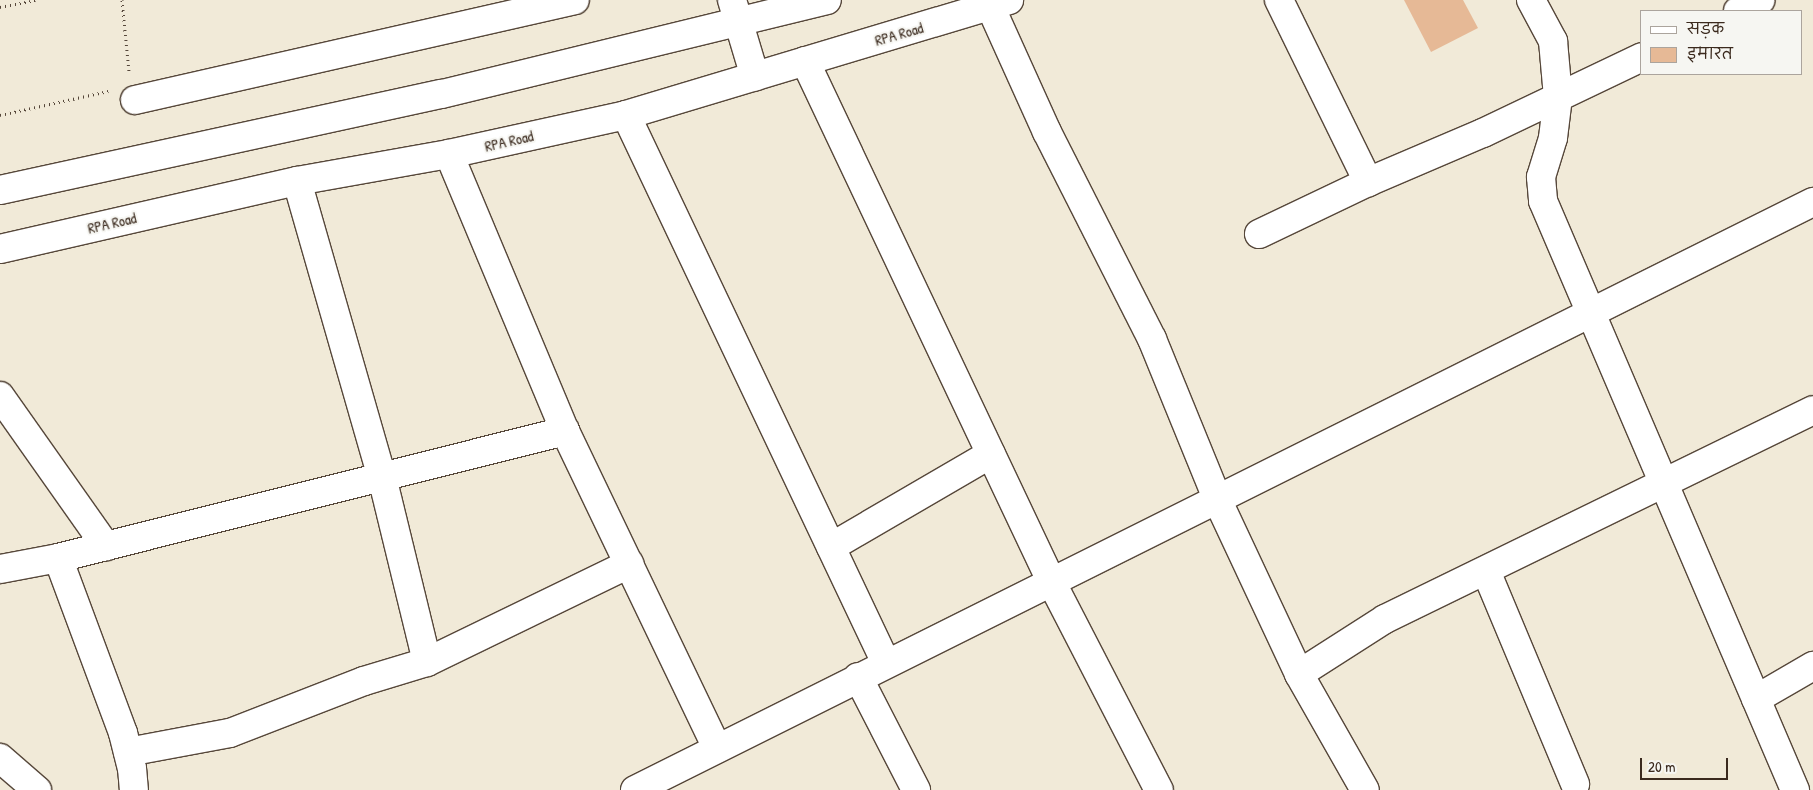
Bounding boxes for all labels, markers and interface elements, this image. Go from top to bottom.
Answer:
legend [1640,10,1803,75]
text: सड़क [1687,18,1724,39]
street label: RPA Road [873,19,925,49]
text: इमारत [1687,43,1733,64]
street label: RPA Road [483,127,535,155]
street label: RPA Road [86,209,138,237]
scale bar [1643,748,1730,780]
text: 20 m [1648,756,1675,777]

